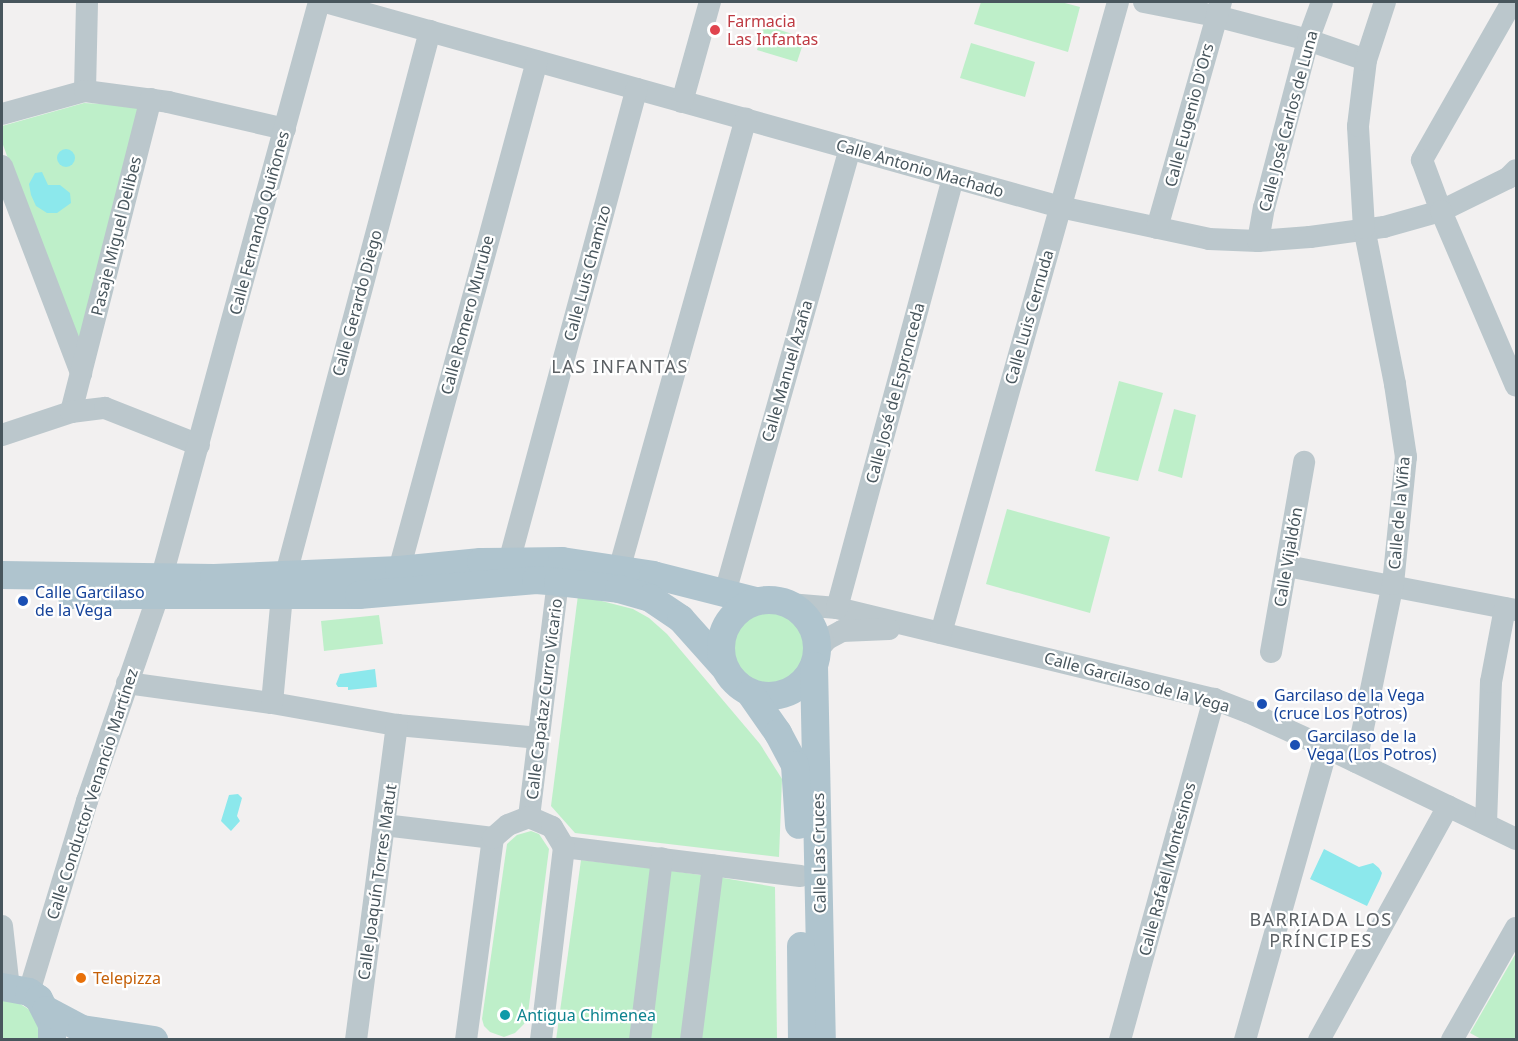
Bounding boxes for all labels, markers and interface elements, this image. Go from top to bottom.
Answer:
place label: Farmacia Las Infantas [727,11,818,49]
marker: Farmacia Las Infantas [708,23,722,37]
street label: Calle José Carlos de Luna [1255,28,1321,214]
street label: Calle Eugenio D'Ors [1161,41,1217,189]
street label: Calle Fernando Quiñones [225,129,293,317]
street label: Calle Antonio Machado [834,135,1006,201]
street label: Pasaje Miguel Delibes [87,154,145,318]
street label: Calle Luis Chamizo [560,203,614,343]
street label: Calle Gerardo Diego [328,228,386,378]
street label: Calle Romero Murube [436,233,498,397]
street label: Calle Luis Cernuda [1001,248,1057,386]
street label: Calle Manuel Azaña [758,298,816,444]
street label: Calle José de Espronceda [862,301,928,485]
district label: LAS INFANTAS [551,355,689,377]
street label: Calle de la Viña [1384,456,1414,570]
street label: Calle Vijaldón [1270,506,1306,608]
place label: Calle Garcilaso de la Vega [35,582,145,620]
marker: Calle Garcilaso de la Vega [16,594,30,608]
street label: Calle Capataz Curro Vicario [522,597,566,801]
street label: Calle Garcilaso de la Vega [1042,648,1232,716]
street label: Calle Conductor Venancio Martínez [42,666,142,922]
place label: Garcilaso de la Vega (cruce Los Potros) [1274,685,1425,723]
marker: Garcilaso de la Vega (cruce Los Potros) [1255,697,1269,711]
place label: Garcilaso de la Vega (Los Potros) [1307,726,1437,764]
marker: Garcilaso de la Vega (Los Potros) [1288,738,1302,752]
street label: Calle Rafael Montesinos [1135,780,1199,958]
street label: Calle Joaquín Torres Matut [354,783,400,981]
street label: Calle Las Cruces [808,792,830,914]
district label: BARRIADA LOS PRÍNCIPES [1249,909,1393,952]
place label: Telepizza [93,968,161,988]
marker: Telepizza [74,971,88,985]
place label: Antigua Chimenea [517,1005,656,1025]
marker: Antigua Chimenea [498,1008,512,1022]

